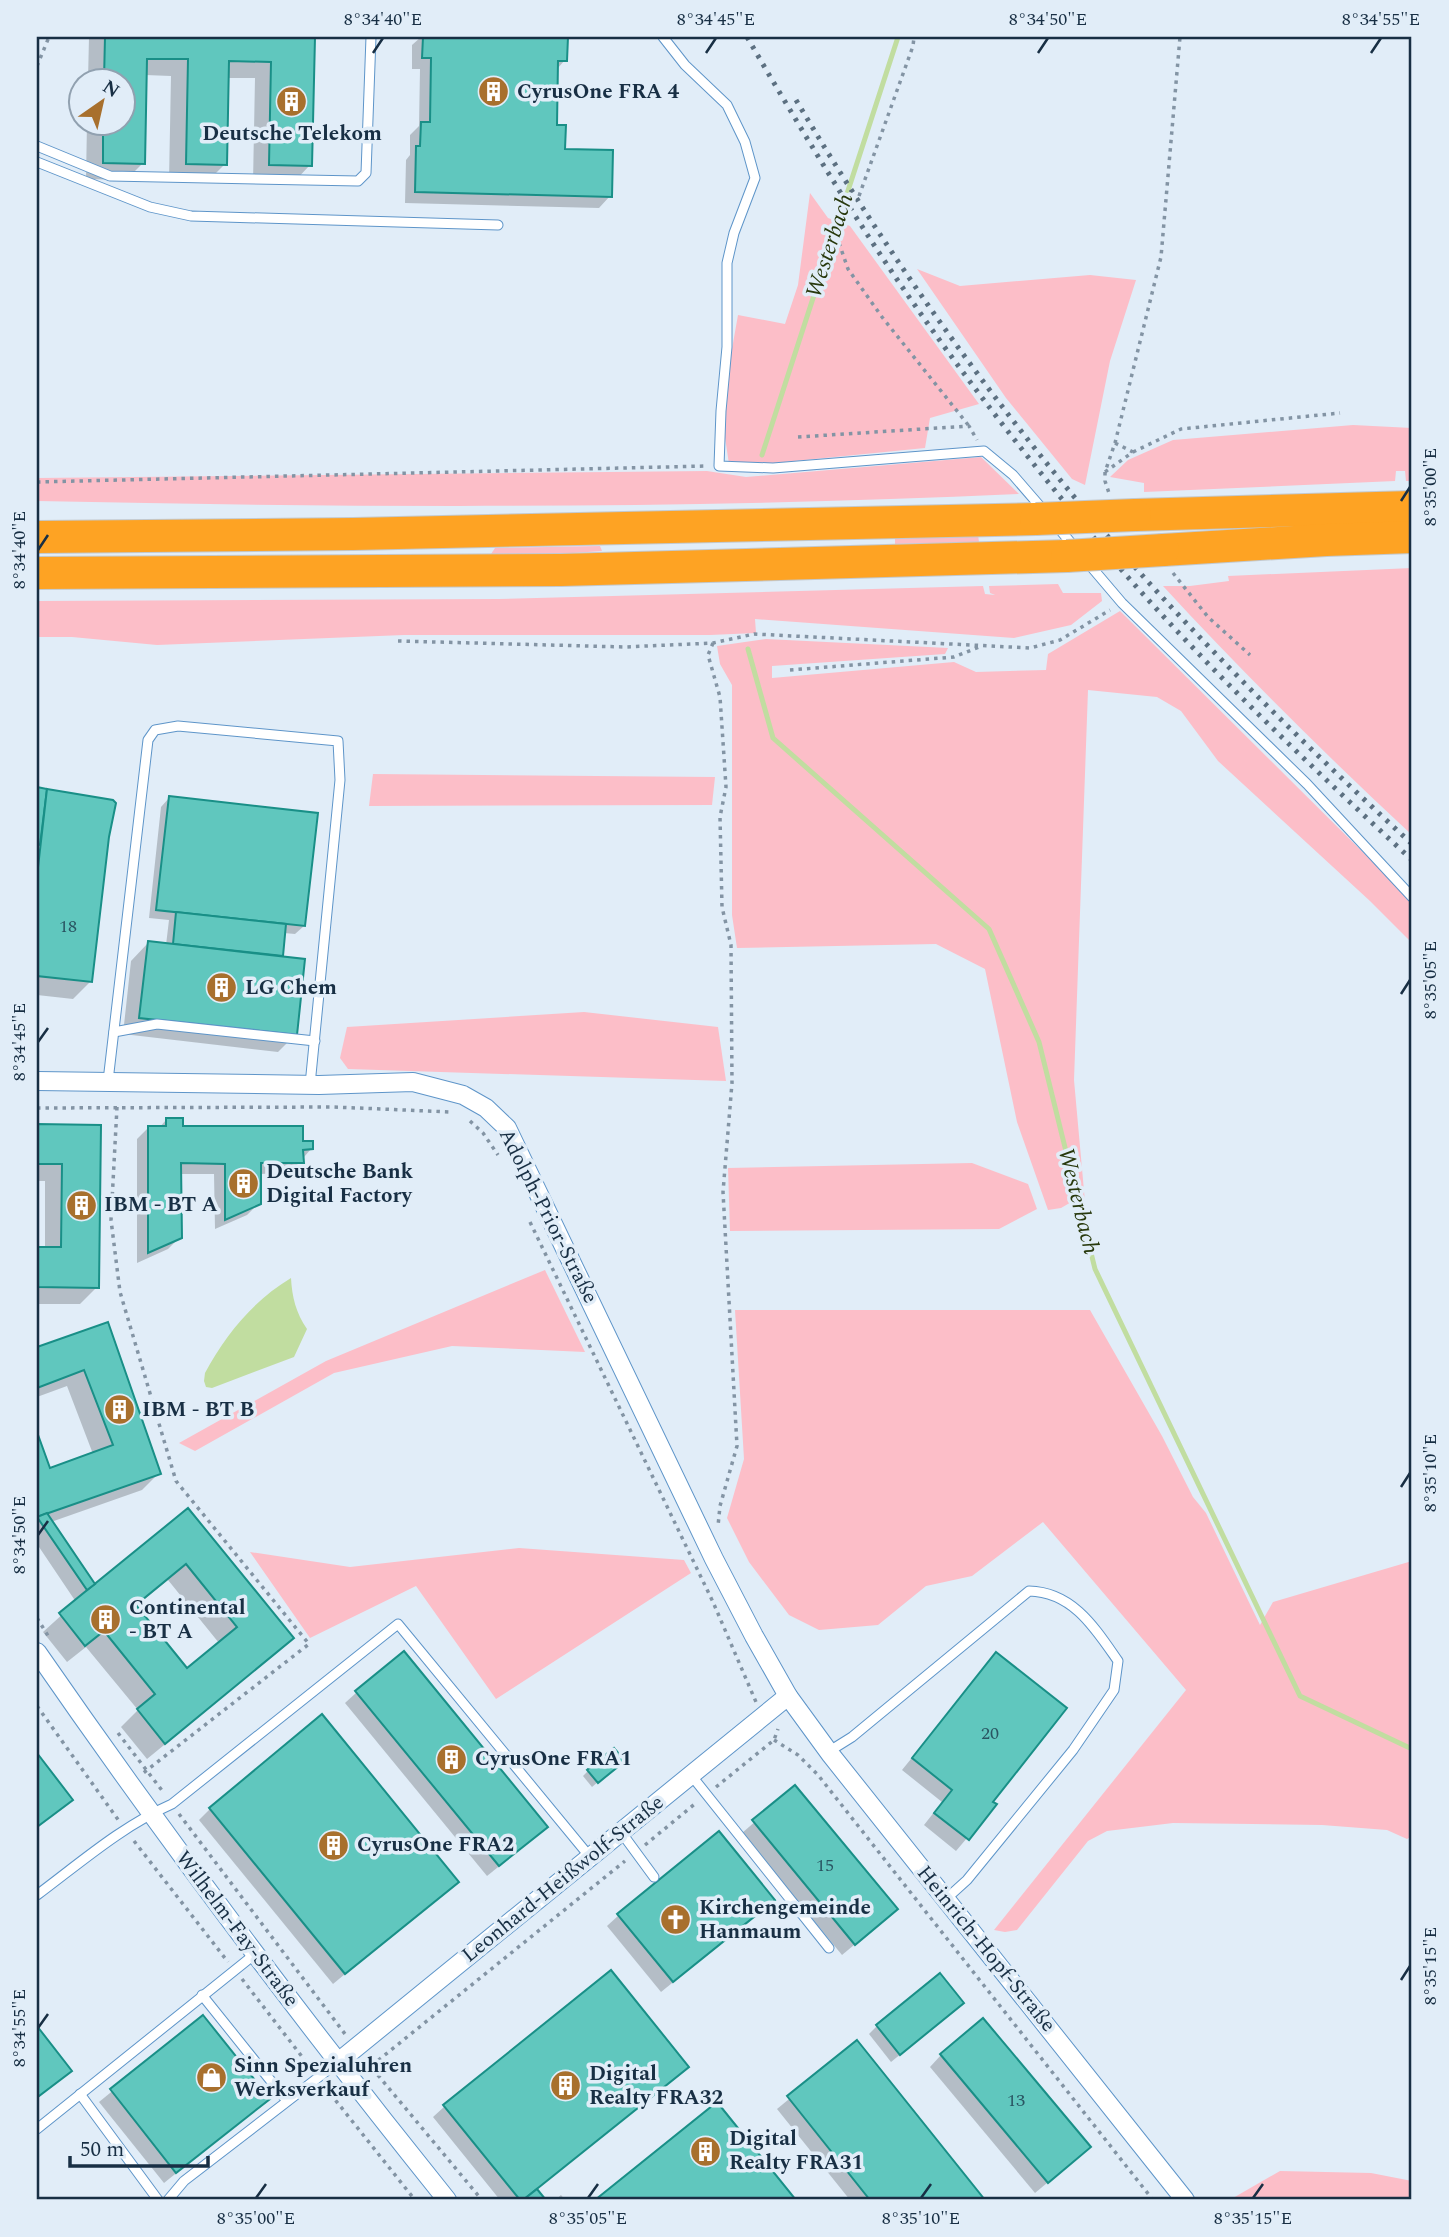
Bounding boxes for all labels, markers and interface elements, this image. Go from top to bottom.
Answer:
text: 8°34'40"E [344,6,422,33]
text: 8°34'45"E [677,6,755,33]
text: 8°34'50"E [1009,6,1087,33]
text: 8°34'55"E [1342,6,1420,33]
north arrow [66,66,136,136]
text: N [96,73,125,106]
building icon: CyrusOne FRA 4 [477,75,511,109]
place label: CyrusOne FRA 4 [517,76,680,108]
building icon: Deutsche Telekom [275,85,309,119]
place label: Deutsche Telekom [202,118,382,150]
water label: Westerbach [797,189,863,303]
text: 8°35'00"E [1417,448,1444,526]
text: 8°34'40"E [6,511,33,589]
house number: 18 [59,913,77,940]
text: 8°35'05"E [1417,941,1444,1019]
building icon: LG Chem [205,971,239,1005]
place label: LG Chem [245,972,337,1004]
text: 8°34'45"E [6,1003,33,1081]
street label: Adolph-Prior-Straße [490,1123,606,1309]
water label: Westerbach [1048,1144,1108,1258]
place label: Deutsche Bank Digital Factory [266,1156,414,1212]
building icon: Deutsche Bank Digital Factory [226,1167,260,1201]
building icon: IBM - BT A [64,1188,98,1222]
place label: IBM - BT A [104,1189,218,1221]
building icon: IBM - BT B [102,1393,136,1427]
place label: IBM - BT B [142,1394,254,1426]
text: 8°35'10"E [1417,1434,1444,1512]
text: 8°34'50"E [6,1496,33,1574]
place label: Continental - BT A [129,1592,246,1648]
building icon: Continental - BT A [89,1603,123,1637]
house number: 20 [981,1720,999,1747]
building icon: CyrusOne FRA1 [435,1742,469,1776]
place label: CyrusOne FRA1 [475,1743,632,1775]
street label: Leonhard-Heißwolf-Straße [455,1787,671,1971]
building icon: CyrusOne FRA2 [317,1828,351,1862]
place label: CyrusOne FRA2 [357,1829,514,1861]
street label: Wilhelm-Fay-Straße [167,1844,307,2014]
house number: 15 [816,1852,834,1879]
street label: Heinrich-Hopf-Straße [909,1859,1063,2039]
place label: Kirchengemeinde Hanmaum [699,1892,871,1948]
church icon: Kirchengemeinde Hanmaum [659,1903,693,1937]
text: 8°35'15"E [1417,1927,1444,2005]
text: 8°34'55"E [6,1989,33,2067]
place label: Sinn Spezialuhren Werksverkauf [234,2050,412,2106]
place label: Digital Realty FRA32 [589,2058,723,2114]
shop icon: Sinn Spezialuhren Werksverkauf [194,2061,228,2095]
building icon: Digital Realty FRA32 [549,2069,583,2103]
house number: 13 [1007,2087,1025,2114]
place label: Digital Realty FRA31 [729,2123,863,2179]
scale bar [70,2125,208,2169]
text: 50 m [80,2134,124,2166]
building icon: Digital Realty FRA31 [689,2134,723,2168]
text: 8°35'00"E [217,2205,295,2232]
text: 8°35'05"E [549,2205,627,2232]
text: 8°35'10"E [882,2205,960,2232]
text: 8°35'15"E [1214,2205,1292,2232]

